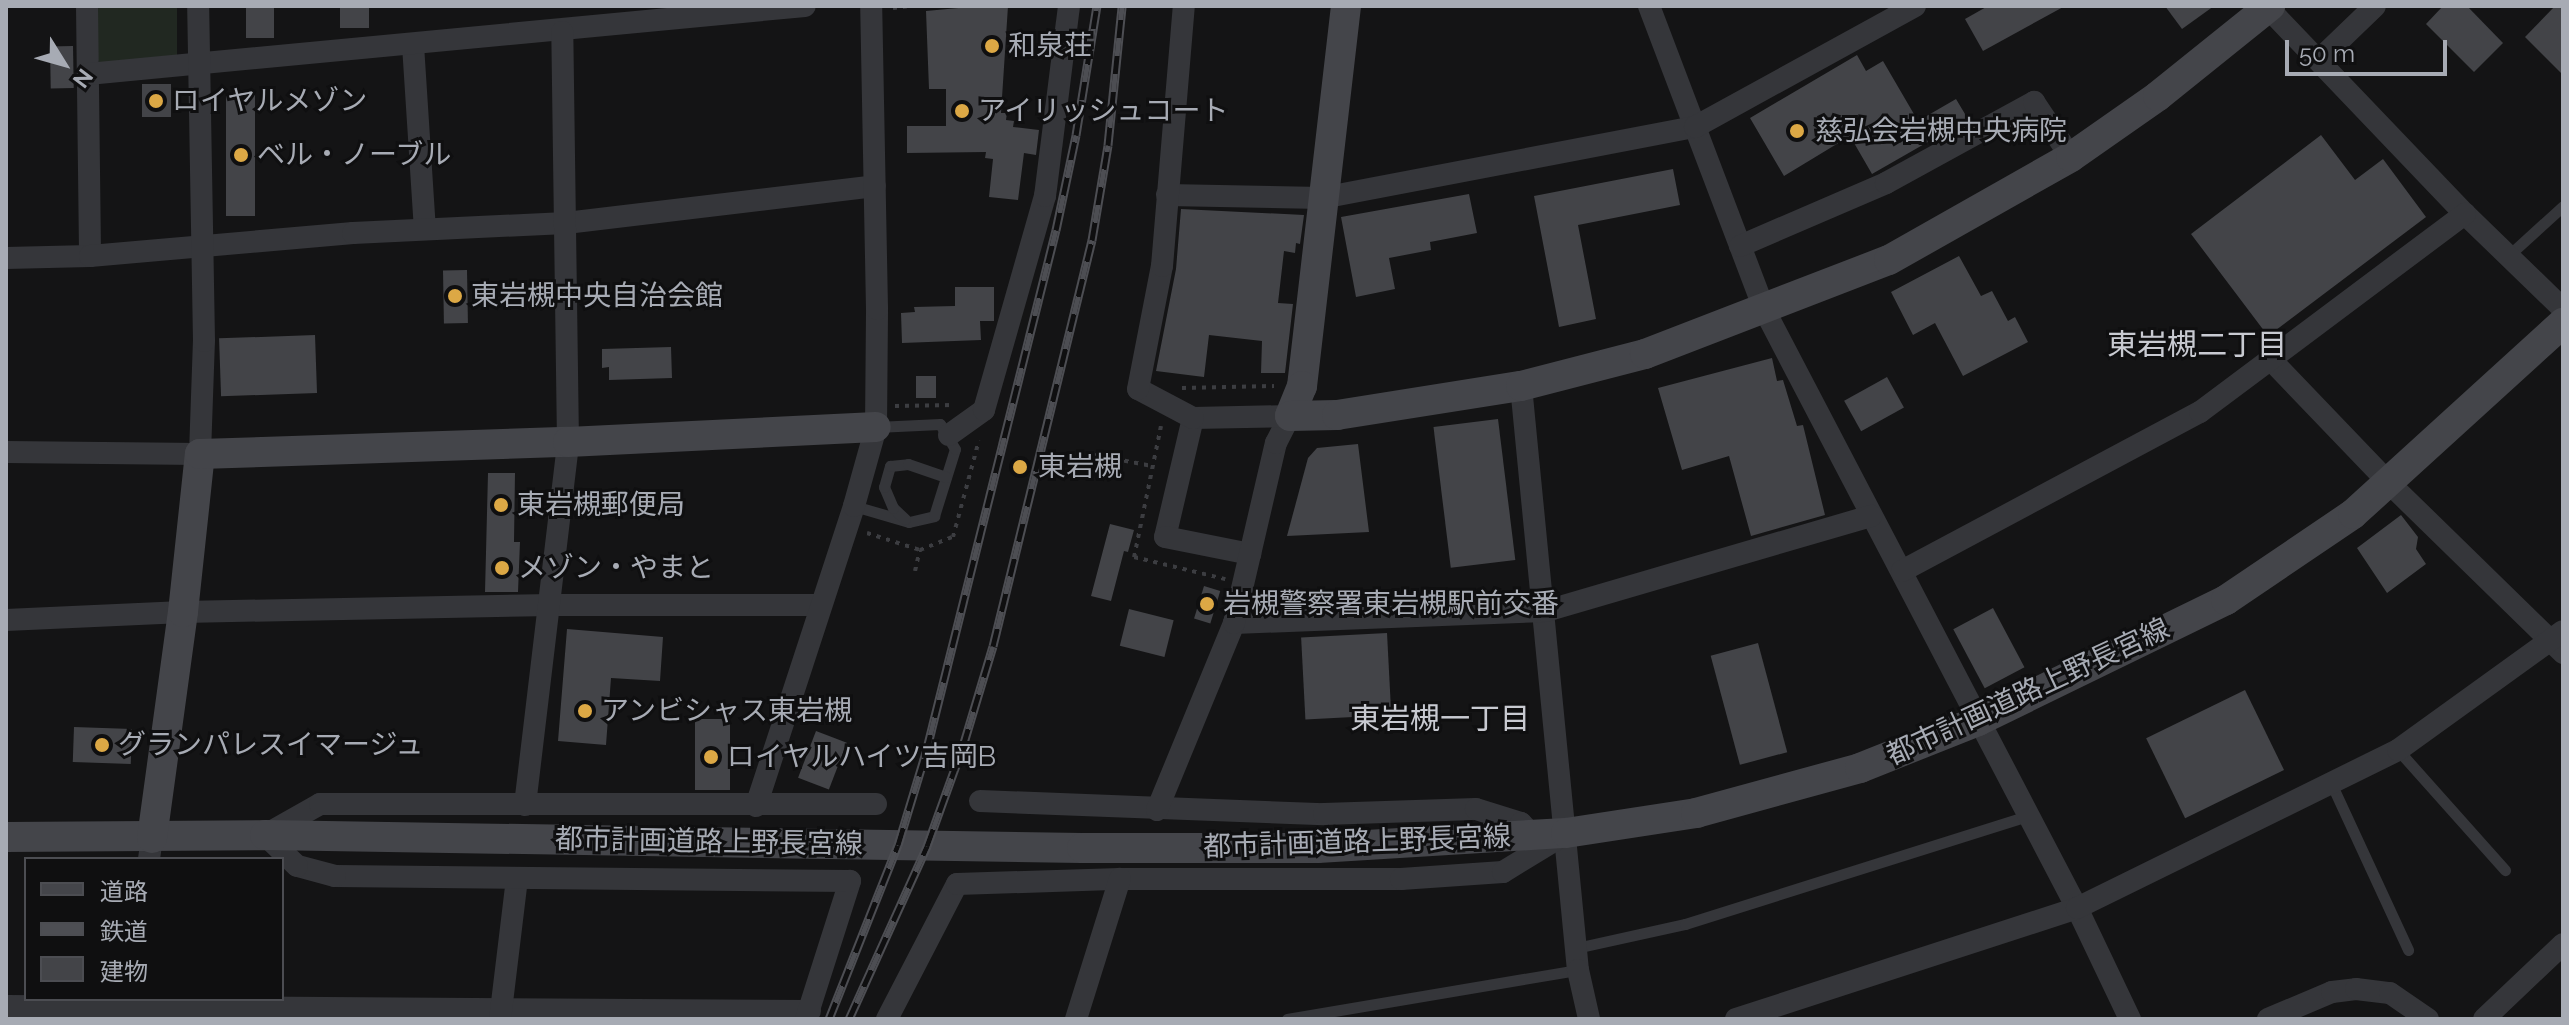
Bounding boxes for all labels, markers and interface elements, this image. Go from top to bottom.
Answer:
north arrow [24,24,104,104]
scale bar [2289,24,2451,74]
place label: 和泉荘 [1008,29,1092,63]
marker: 和泉荘 [983,37,1001,55]
text: 50 m [2299,39,2355,68]
text: N [68,64,99,93]
place label: ロイヤルメゾン [172,84,368,118]
marker: ロイヤルメゾン [147,92,165,110]
place label: アイリッシュコート [978,94,1230,128]
marker: アイリッシュコート [953,102,971,120]
place label: 慈弘会岩槻中央病院 [1815,114,2067,148]
marker: 慈弘会岩槻中央病院 [1786,120,1808,142]
place label: ベル・ノーブル [257,138,453,172]
marker: ベル・ノーブル [232,146,250,164]
place label: 東岩槻中央自治会館 [471,279,723,313]
marker: 東岩槻中央自治会館 [446,287,464,305]
district label: 東岩槻二丁目 [2107,327,2287,363]
place label: 東岩槻 [1038,450,1122,484]
marker: 東岩槻 [1009,456,1031,478]
place label: 東岩槻郵便局 [517,488,685,522]
marker: 東岩槻郵便局 [492,496,510,514]
place label: メゾン・やまと [518,551,714,585]
marker: メゾン・やまと [493,559,511,577]
place label: 岩槻警察署東岩槻駅前交番 [1223,587,1559,621]
marker: 岩槻警察署東岩槻駅前交番 [1198,595,1216,613]
street label: 都市計画道路上野長宮線 [1881,612,2175,772]
place label: アンビシャス東岩槻 [601,694,853,728]
district label: 東岩槻一丁目 [1350,701,1530,737]
marker: アンビシャス東岩槻 [576,702,594,720]
place label: グランパレスイマージュ [118,728,426,762]
marker: グランパレスイマージュ [93,736,111,754]
place label: ロイヤルハイツ吉岡B [727,740,998,774]
marker: ロイヤルハイツ吉岡B [702,748,720,766]
street label: 都市計画道路上野長宮線 [1203,820,1511,864]
street label: 都市計画道路上野長宮線 [555,823,863,861]
legend [24,857,284,1001]
text: 道路 [100,877,148,906]
text: 鉄道 [100,917,148,946]
text: 建物 [100,957,148,986]

